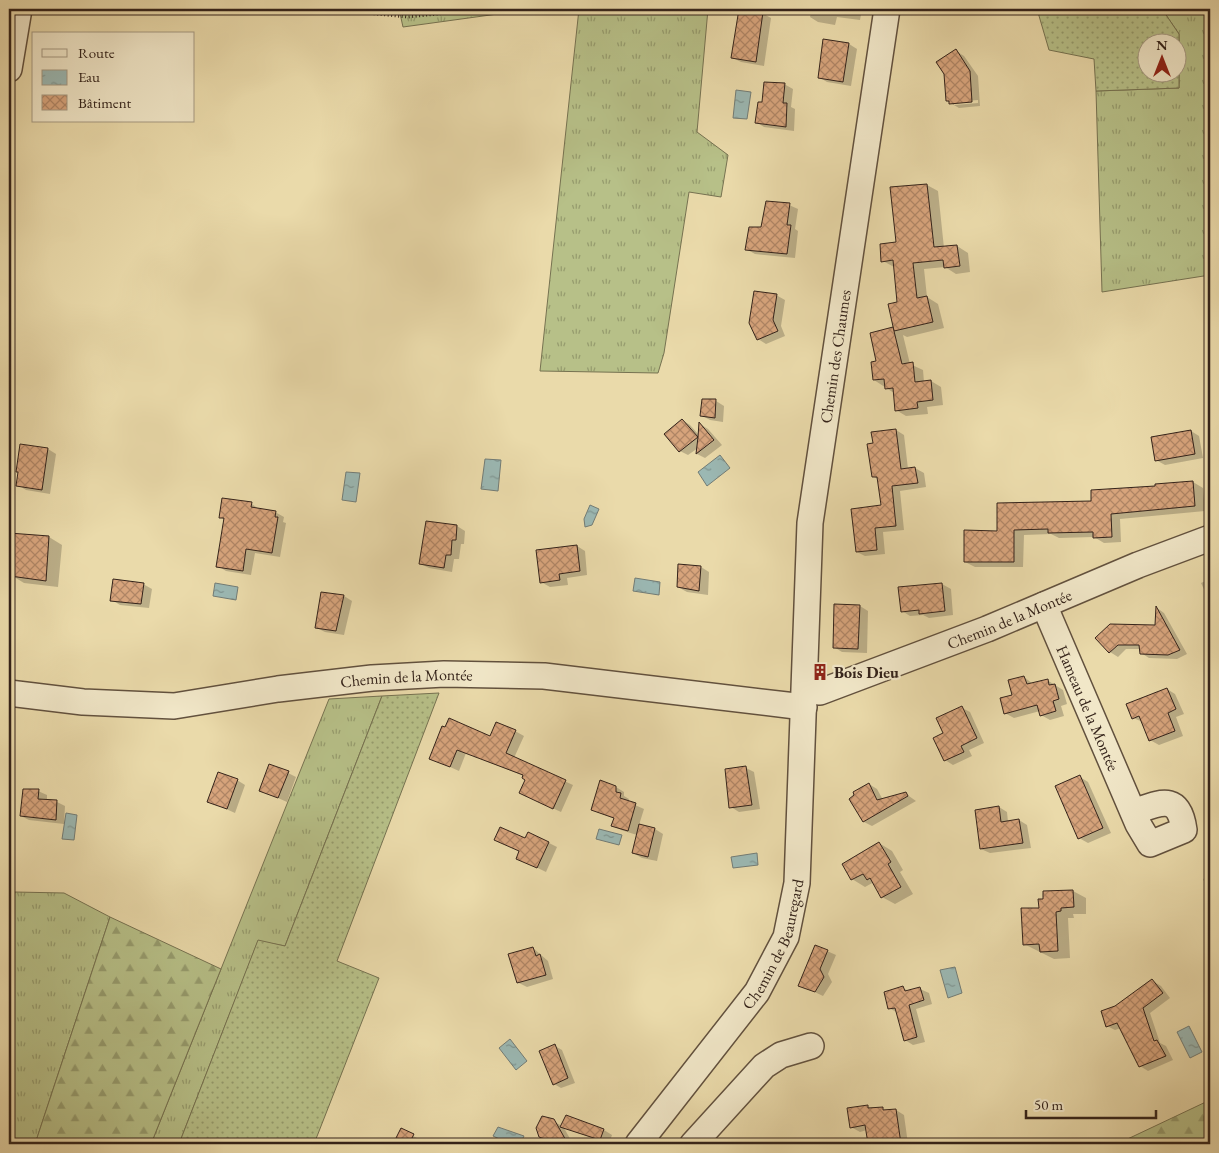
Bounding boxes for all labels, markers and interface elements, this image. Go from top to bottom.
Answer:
legend [32,32,195,122]
north arrow [1136,32,1186,82]
text: N [1156,36,1168,54]
text: Route [78,43,115,62]
text: Eau [78,67,100,86]
text: Bâtiment [78,93,132,112]
street label: Chemin des Chaumes [815,288,855,425]
street label: Chemin de la Montée [944,584,1075,654]
street label: Hameau de la Montée [1052,642,1124,774]
building icon: Bois Dieu [810,662,830,682]
place label: Bois Dieu [834,662,899,683]
street label: Chemin de la Montée [339,663,473,692]
street label: Chemin de Beauregard [737,876,808,1014]
scale bar [1026,1088,1156,1120]
text: 50 m [1034,1095,1063,1114]

